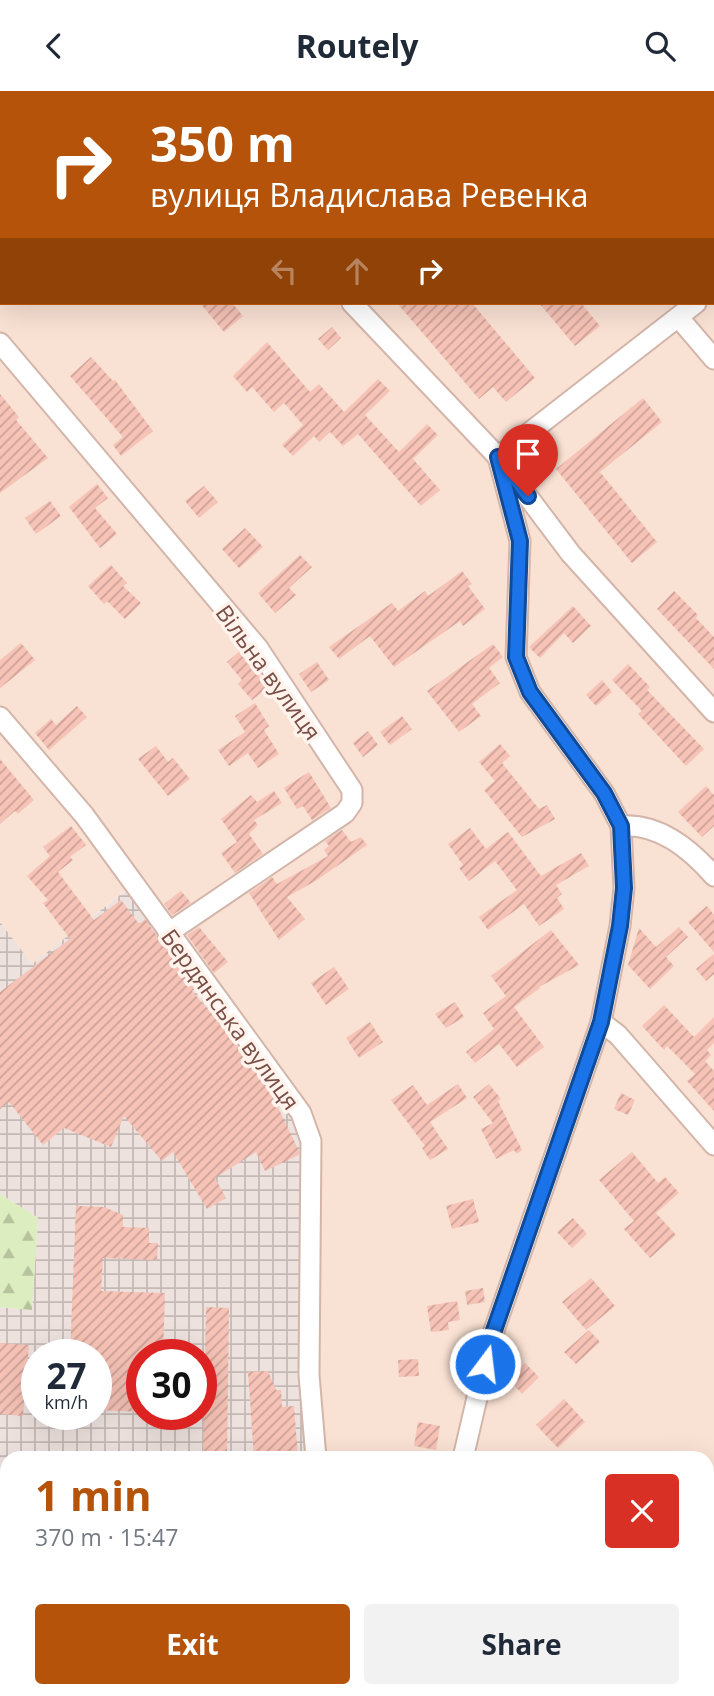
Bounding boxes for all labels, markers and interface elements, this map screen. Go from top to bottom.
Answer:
text: Routely [296,24,418,67]
icon: back [35,27,73,65]
icon: search [641,27,679,65]
text: 350 m [150,110,295,176]
icon: right [35,119,126,210]
text: вулиця Владислава Ревенка [150,173,589,216]
icon: left [265,252,303,290]
icon: ahead [338,252,376,290]
icon: right [411,252,449,290]
pin [498,424,558,496]
icon: arrive [509,435,547,473]
street label: Вільна вулиця [209,598,329,746]
street label: Бердянська вулиця [154,922,308,1116]
position arrow [448,1327,522,1401]
speed limit sign: 30 [126,1339,217,1430]
text: 27 [46,1352,87,1399]
text: km/h [45,1390,88,1414]
text: 1 min [35,1466,152,1523]
button: close [605,1474,679,1548]
text: 370 m · 15:47 [35,1521,178,1553]
button: Exit [35,1604,350,1684]
button: Share [364,1604,679,1684]

